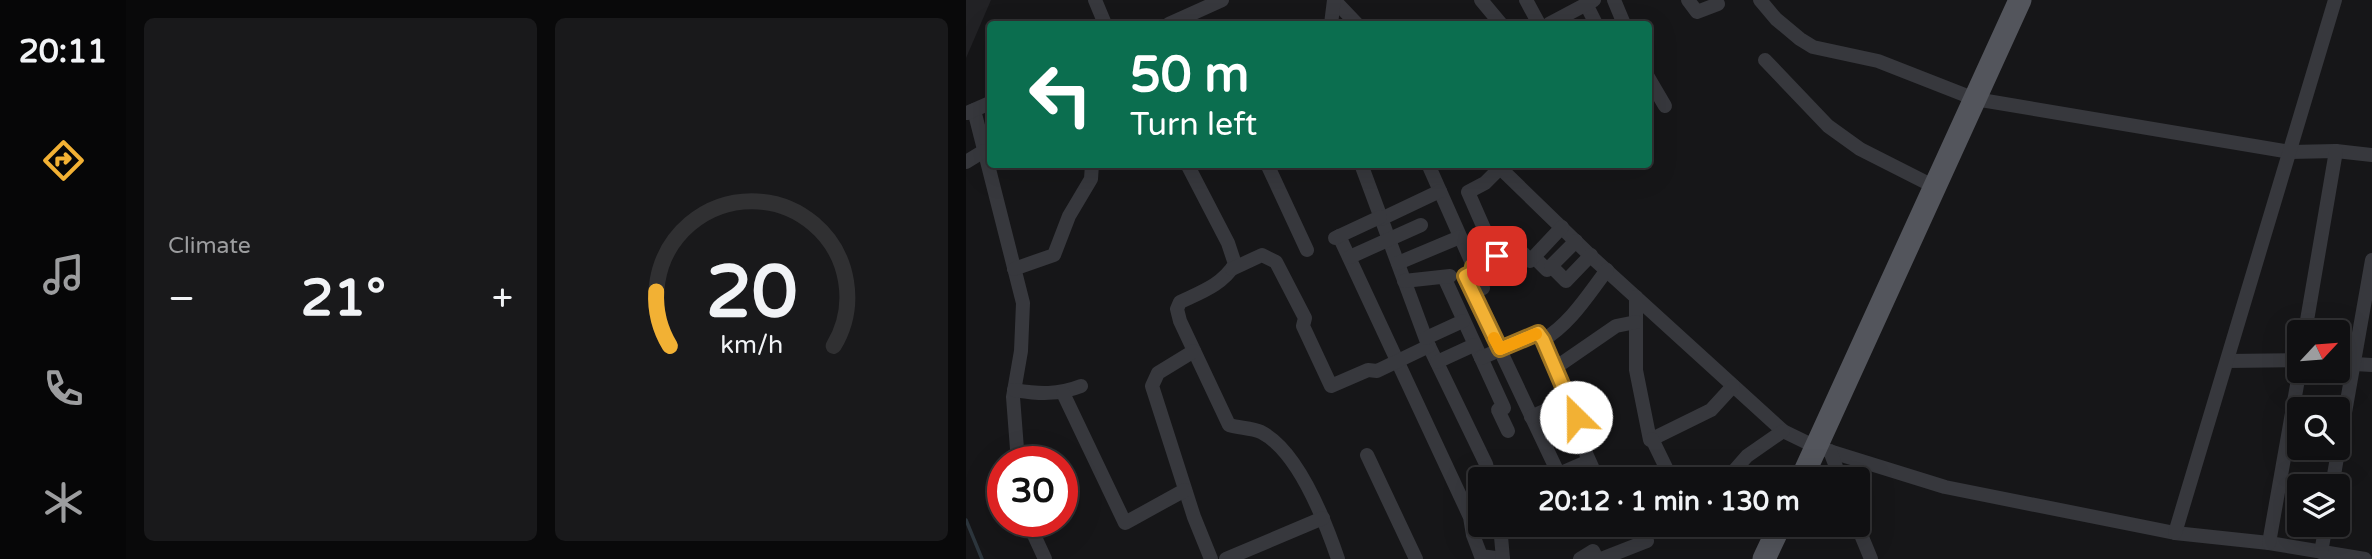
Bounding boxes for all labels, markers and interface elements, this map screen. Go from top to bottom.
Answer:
text: 20:11 [19,33,107,71]
text: 50 m [1130,46,1249,105]
icon: left [1015,49,1106,140]
text: Turn left [1130,106,1257,144]
icon: directions [39,136,88,185]
pin [1467,226,1527,286]
text: Climate [168,232,251,260]
icon: arrive [1478,237,1516,275]
text: 20 [706,249,797,337]
icon: music [39,250,88,299]
text: 21° [301,267,386,330]
text: − [168,276,195,322]
text: + [492,276,513,322]
north arrow [2287,320,2350,383]
map controls [2287,320,2350,537]
text: km/h [720,329,783,359]
icon: phone [39,364,88,413]
position arrow [1539,380,1613,454]
button: search [2287,397,2350,460]
speed limit sign: 30 [987,446,1078,537]
button: layers [2287,474,2350,537]
icon: climate [39,478,88,527]
text: 20:12 · 1 min · 130 m [1538,486,1800,517]

